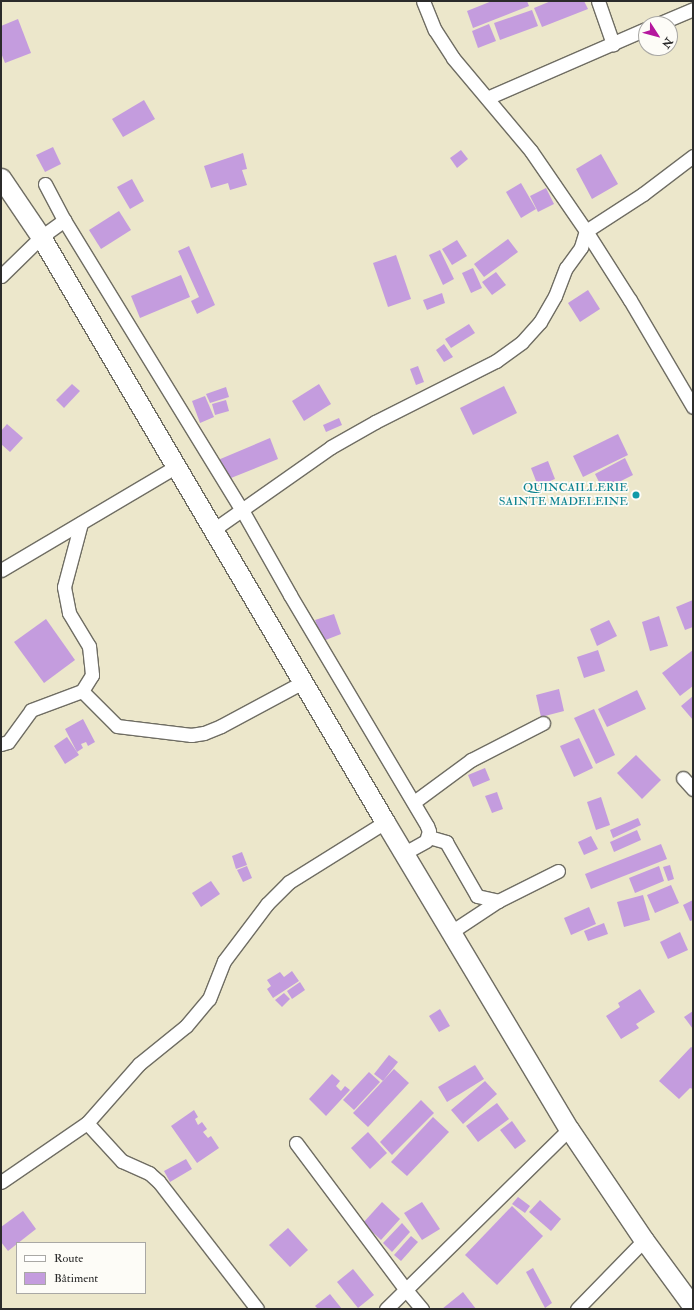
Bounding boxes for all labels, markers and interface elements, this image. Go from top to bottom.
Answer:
north arrow [638,16,678,56]
text: N [659,35,675,51]
place label: QUINCAILLERIE SAINTE MADELEINE [499,481,628,509]
marker: QUINCAILLERIE SAINTE MADELEINE [631,490,641,500]
legend [16,1242,146,1294]
text: Route [54,1251,83,1266]
text: Bâtiment [54,1271,98,1286]

